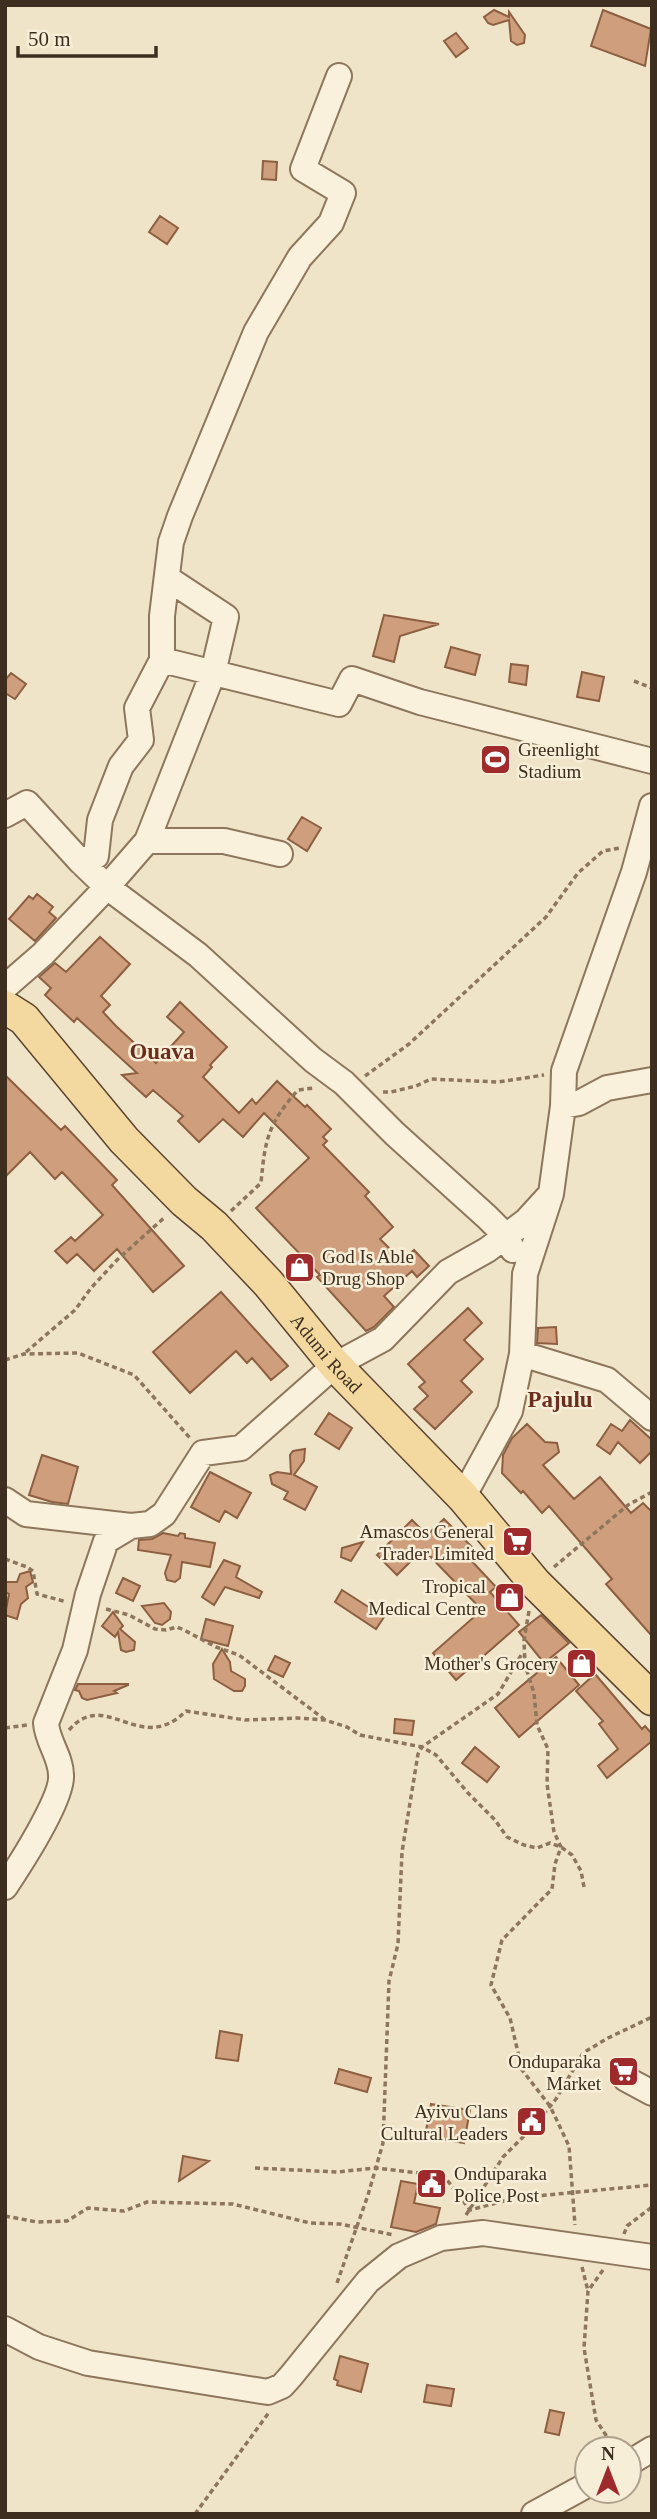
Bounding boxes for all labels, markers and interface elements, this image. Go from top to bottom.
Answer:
scale bar [18,14,156,58]
text: 50 m [28,27,71,51]
place label: Greenlight Stadium [518,739,600,782]
sports icon: Greenlight Stadium [478,743,512,777]
district label: Ouava [129,1039,195,1064]
place label: God Is Able Drug Shop [322,1246,414,1289]
shop icon: God Is Able Drug Shop [282,1250,316,1284]
street label: Adumi Road [286,1310,366,1398]
district label: Pajulu [527,1387,593,1412]
place label: Amascos General Trader Limited [359,1521,494,1564]
supermarket icon: Amascos General Trader Limited [500,1525,534,1559]
place label: Tropical Medical Centre [368,1576,486,1619]
shop icon: Tropical Medical Centre [492,1580,526,1614]
shop icon: Mother's Grocery [564,1646,598,1680]
place label: Mother's Grocery [424,1653,558,1674]
place label: Onduparaka Market [508,2051,602,2094]
supermarket icon: Onduparaka Market [607,2055,641,2089]
place label: Ayivu Clans Cultural Leaders [381,2101,508,2144]
public building icon: Ayivu Clans Cultural Leaders [514,2105,548,2139]
place label: Onduparaka Police Post [454,2163,547,2206]
public building icon: Onduparaka Police Post [414,2167,448,2201]
north arrow [573,2435,643,2505]
text: N [601,2443,615,2464]

